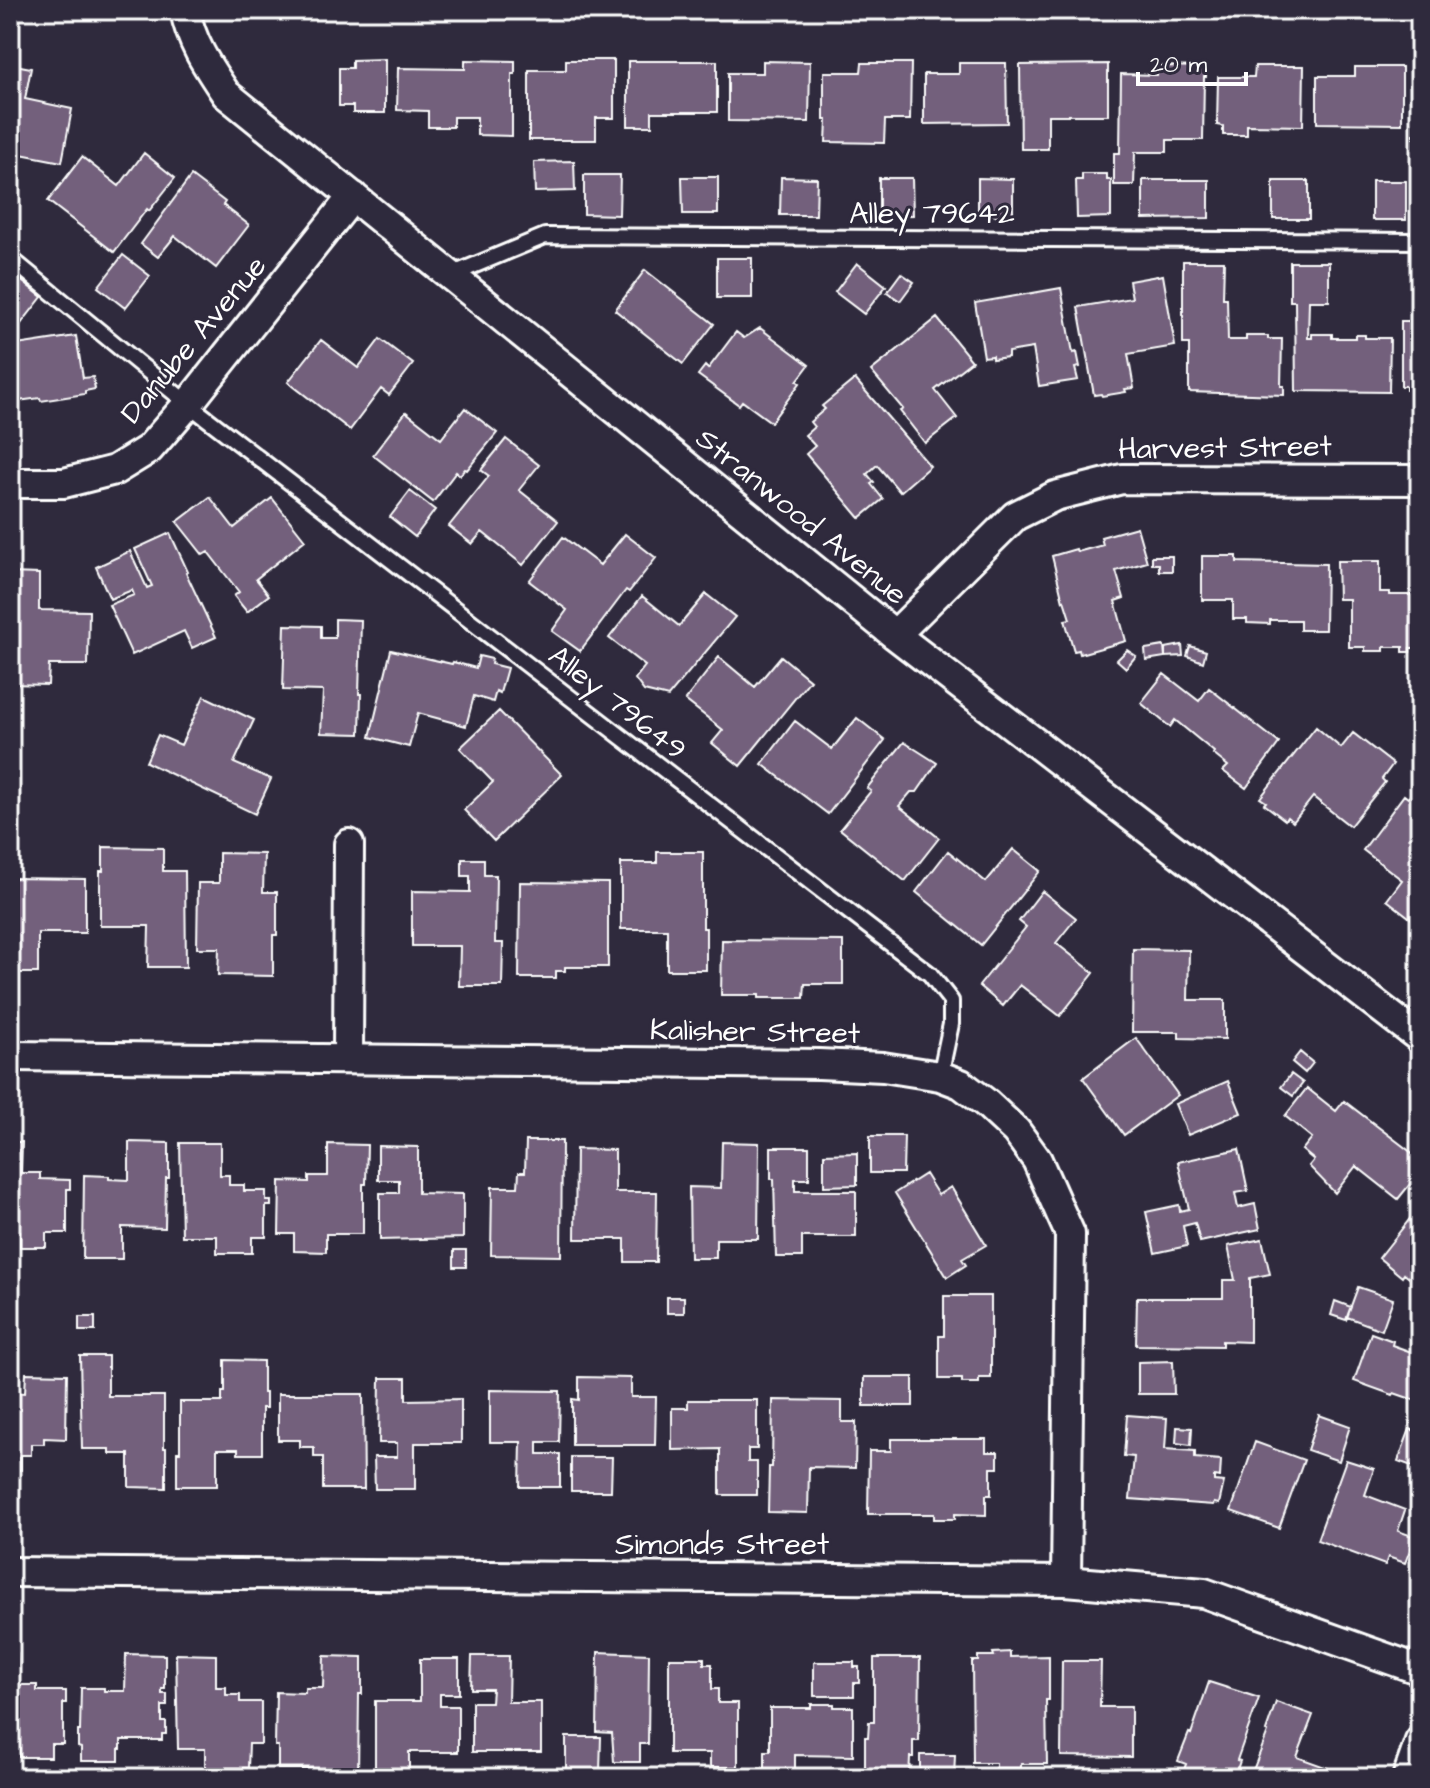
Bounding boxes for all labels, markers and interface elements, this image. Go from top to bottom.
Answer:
scale bar [1138,36,1246,86]
text: 20 m [1150,48,1207,82]
street label: Alley 79642 [849,193,1015,236]
street label: Danube Avenue [111,247,277,433]
street label: Stranwood Avenue [687,418,916,615]
street label: Harvest Street [1118,425,1332,471]
street label: Alley 79649 [539,635,695,771]
street label: Kalisher Street [650,1009,860,1055]
street label: Simonds Street [615,1524,829,1566]

